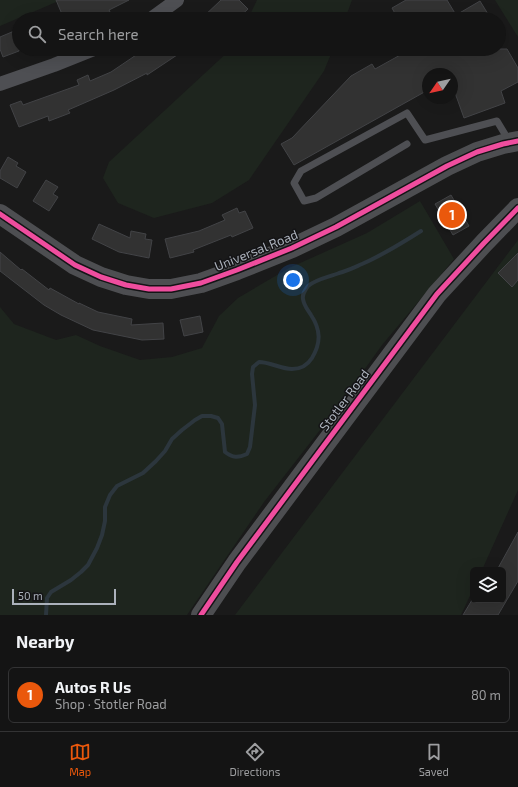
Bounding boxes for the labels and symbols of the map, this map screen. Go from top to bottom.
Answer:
north arrow [422,68,458,104]
pin: 1 [439,200,465,230]
street label: Universal Road [212,226,300,274]
your location [283,270,303,290]
street label: Stotler Road [316,366,372,434]
scale bar [12,587,116,606]

